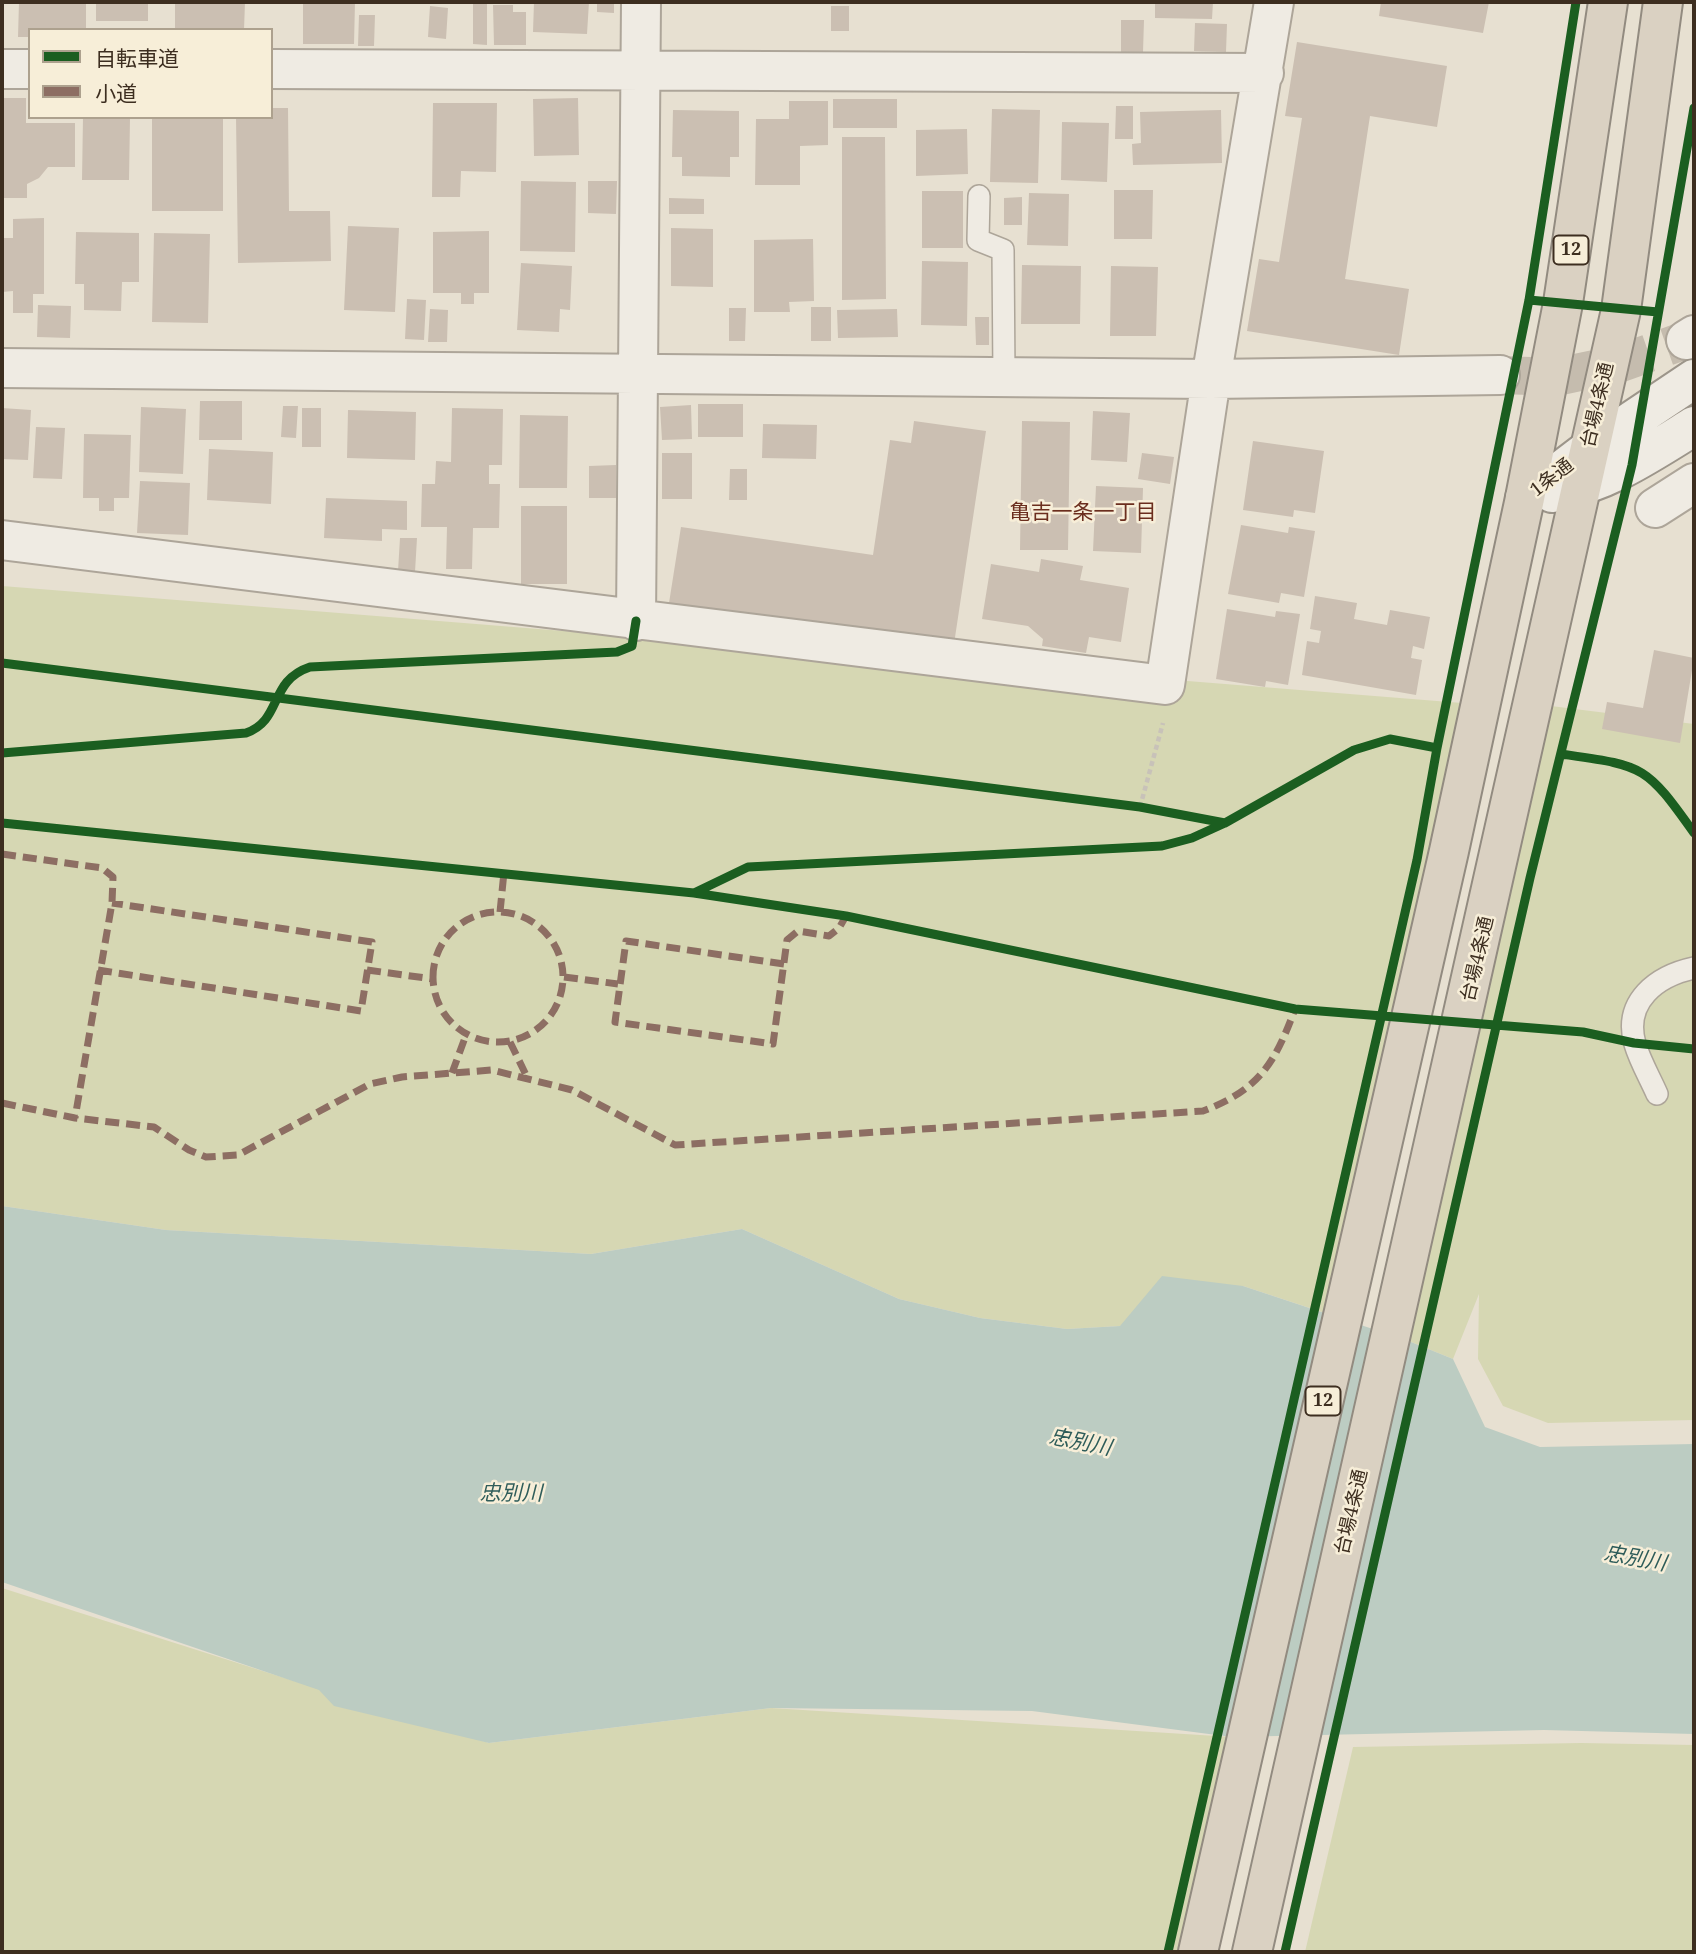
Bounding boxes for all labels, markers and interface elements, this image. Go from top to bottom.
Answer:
legend [28,28,273,119]
text: 自転車道 [95,44,179,72]
text: 小道 [95,79,137,107]
road number: 12 [1554,236,1588,264]
street label: 台場4条通 [1577,360,1619,450]
street label: 1条通 [1526,454,1578,502]
district label: 亀吉一条一丁目 [1010,500,1156,526]
street label: 台場4条通 [1457,914,1499,1004]
road number: 12 [1306,1386,1340,1416]
water label: 忠別川 [1047,1425,1113,1461]
street label: 台場4条通 [1331,1467,1373,1557]
water label: 忠別川 [480,1481,542,1507]
water label: 忠別川 [1602,1541,1668,1577]

